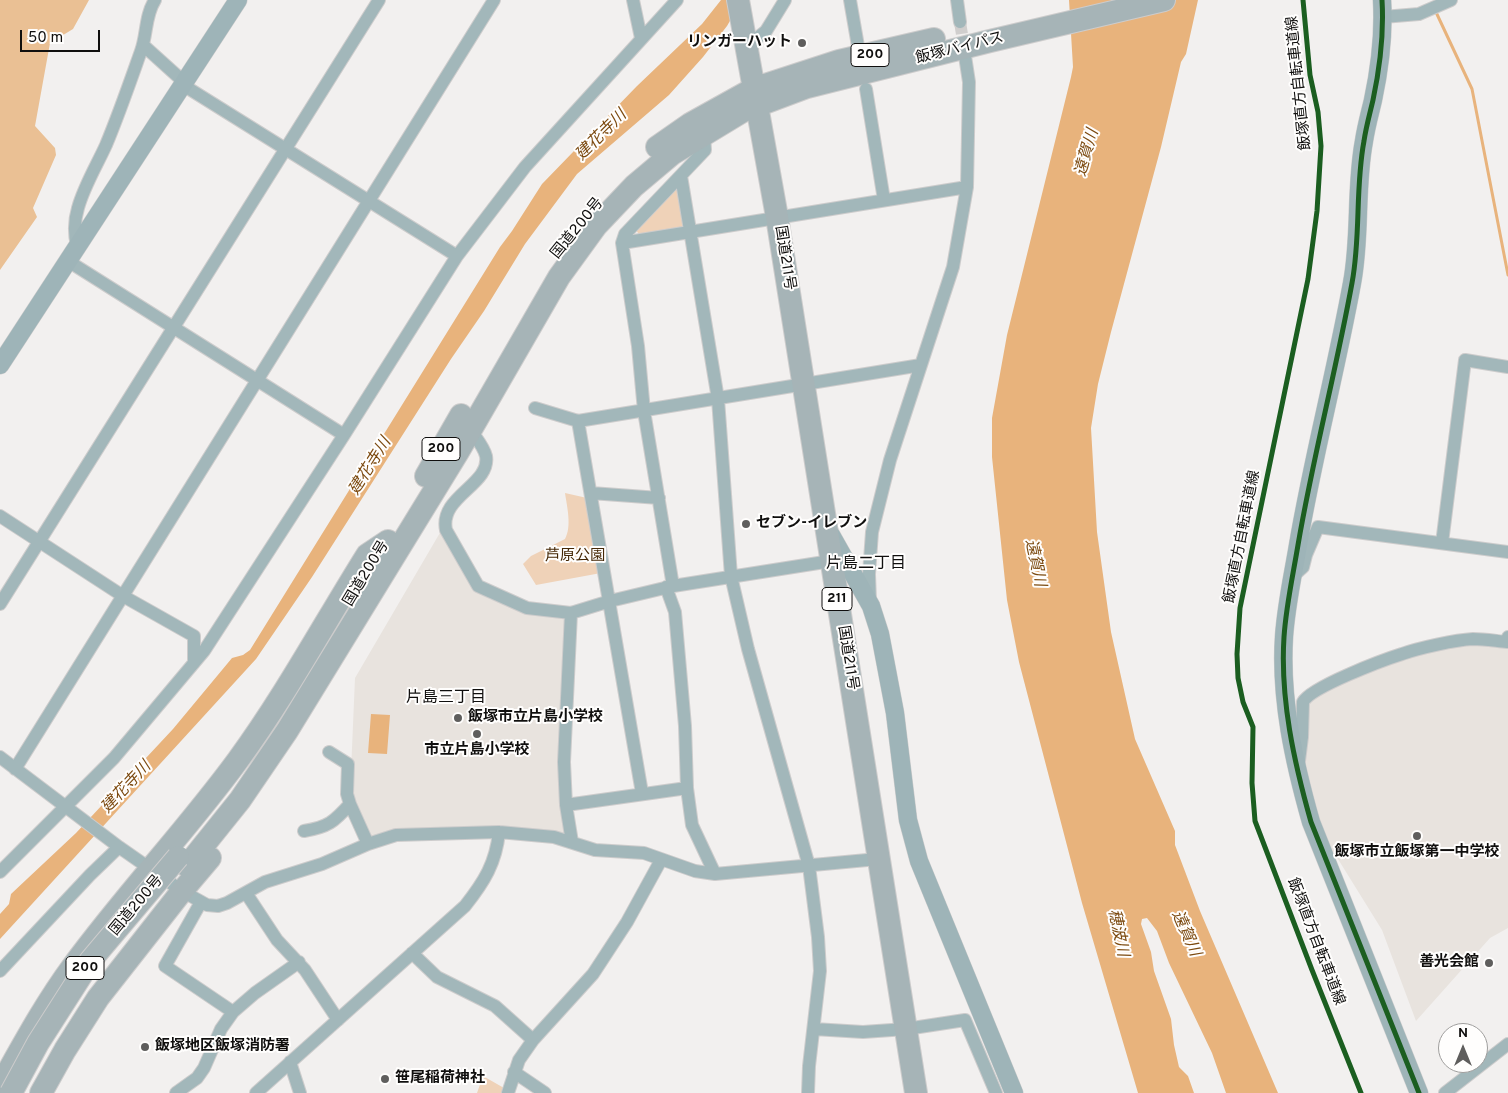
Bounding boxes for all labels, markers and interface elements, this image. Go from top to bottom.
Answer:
street label: 飯塚直方自転車道線 [1284,15,1316,151]
scale bar [22,20,102,52]
text: 50 m [28,29,63,48]
street label: 飯塚バイパス [914,29,1006,69]
place label: リンガーハット [687,34,792,52]
marker: リンガーハット [796,37,808,49]
road number: 200 [851,44,889,66]
water label: 建花寺川 [573,107,631,165]
water label: 遠賀川 [1072,127,1104,179]
street label: 国道200号 [548,195,608,263]
street label: 国道211号 [770,224,798,292]
water label: 建花寺川 [346,435,396,499]
road number: 200 [422,438,460,460]
street label: 飯塚直方自転車道線 [1221,469,1265,605]
place label: セブン-イレブン [756,515,867,533]
marker: セブン-イレブン [740,518,752,530]
street label: 国道200号 [340,538,394,610]
water label: 遠賀川 [1020,538,1048,588]
park label: 芦原公園 [545,548,605,566]
district label: 片島二丁目 [826,555,906,575]
road number: 211 [822,588,852,610]
street label: 国道211号 [833,624,861,692]
district label: 片島三丁目 [406,689,486,709]
place label: 飯塚市立片島小学校 [468,709,603,727]
marker: 飯塚市立片島小学校 [452,712,464,724]
marker: 市立片島小学校 [471,728,483,740]
place label: 市立片島小学校 [425,742,529,760]
water label: 建花寺川 [98,758,156,818]
marker: 飯塚市立飯塚第一中学校 [1411,830,1423,842]
place label: 飯塚市立飯塚第一中学校 [1335,844,1499,862]
street label: 国道200号 [107,872,167,940]
street label: 飯塚直方自転車道線 [1282,876,1348,1008]
water label: 穂波川 [1103,908,1131,958]
water label: 遠賀川 [1166,908,1204,960]
place label: 善光会館 [1419,954,1479,972]
road number: 200 [66,956,104,980]
marker: 善光会館 [1483,957,1495,969]
north arrow [1438,1023,1488,1073]
text: N [1458,1025,1468,1042]
place label: 飯塚地区飯塚消防署 [155,1038,290,1056]
marker: 飯塚地区飯塚消防署 [139,1041,151,1053]
place label: 笹尾稲荷神社 [395,1070,485,1088]
marker: 笹尾稲荷神社 [379,1073,391,1085]

